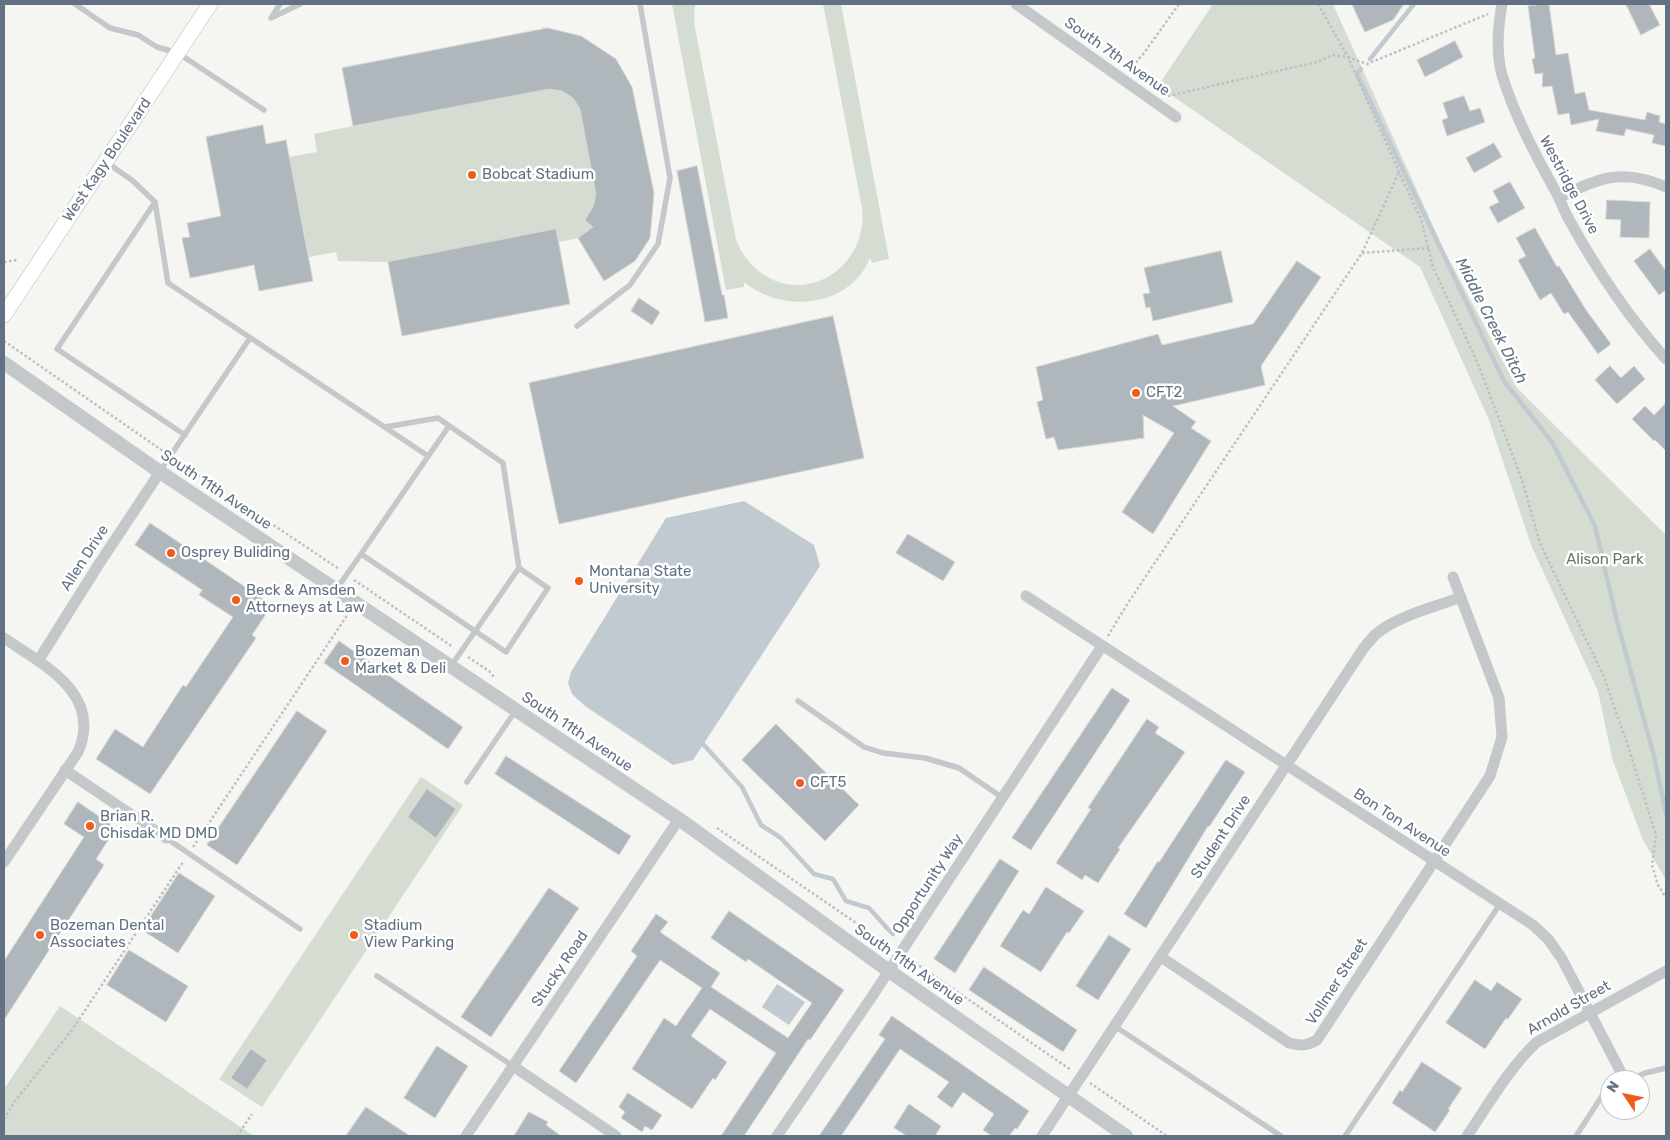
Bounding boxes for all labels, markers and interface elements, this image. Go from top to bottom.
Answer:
street label: South 7th Avenue [1061,14,1173,100]
street label: West Kagy Boulevard [59,95,155,225]
street label: Westridge Drive [1535,133,1603,237]
place label: Bobcat Stadium [482,166,594,184]
marker: Bobcat Stadium [466,169,478,181]
water label: Middle Creek Ditch [1451,255,1531,387]
place label: CFT2 [1146,384,1182,402]
marker: CFT2 [1130,387,1142,399]
street label: South 11th Avenue [157,446,275,534]
street label: Allen Drive [57,522,113,594]
place label: Osprey Buliding [181,544,290,562]
marker: Osprey Buliding [165,547,177,559]
park label: Alison Park [1566,551,1644,569]
place label: Montana State University [589,563,691,598]
marker: Montana State University [573,575,585,587]
place label: Beck & Amsden Attorneys at Law [246,582,365,617]
marker: Beck & Amsden Attorneys at Law [230,594,242,606]
place label: Bozeman Market & Deli [355,643,446,678]
marker: Bozeman Market & Deli [339,655,351,667]
street label: South 11th Avenue [518,688,636,776]
place label: CFT5 [810,774,846,792]
marker: CFT5 [794,777,806,789]
street label: Bon Ton Avenue [1350,785,1454,861]
street label: Student Drive [1187,792,1255,882]
place label: Brian R. Chisdak MD DMD [100,808,218,843]
marker: Brian R. Chisdak MD DMD [84,820,96,832]
street label: Opportunity Way [889,831,967,937]
place label: Bozeman Dental Associates [50,917,164,952]
place label: Stadium View Parking [364,917,454,952]
street label: South 11th Avenue [851,920,967,1010]
street label: Stucky Road [528,928,592,1010]
marker: Bozeman Dental Associates [34,929,46,941]
marker: Stadium View Parking [348,929,360,941]
street label: Vollmer Street [1302,935,1372,1029]
street label: Arnold Street [1524,977,1614,1039]
north arrow [1600,1070,1650,1120]
text: N [1603,1078,1623,1096]

